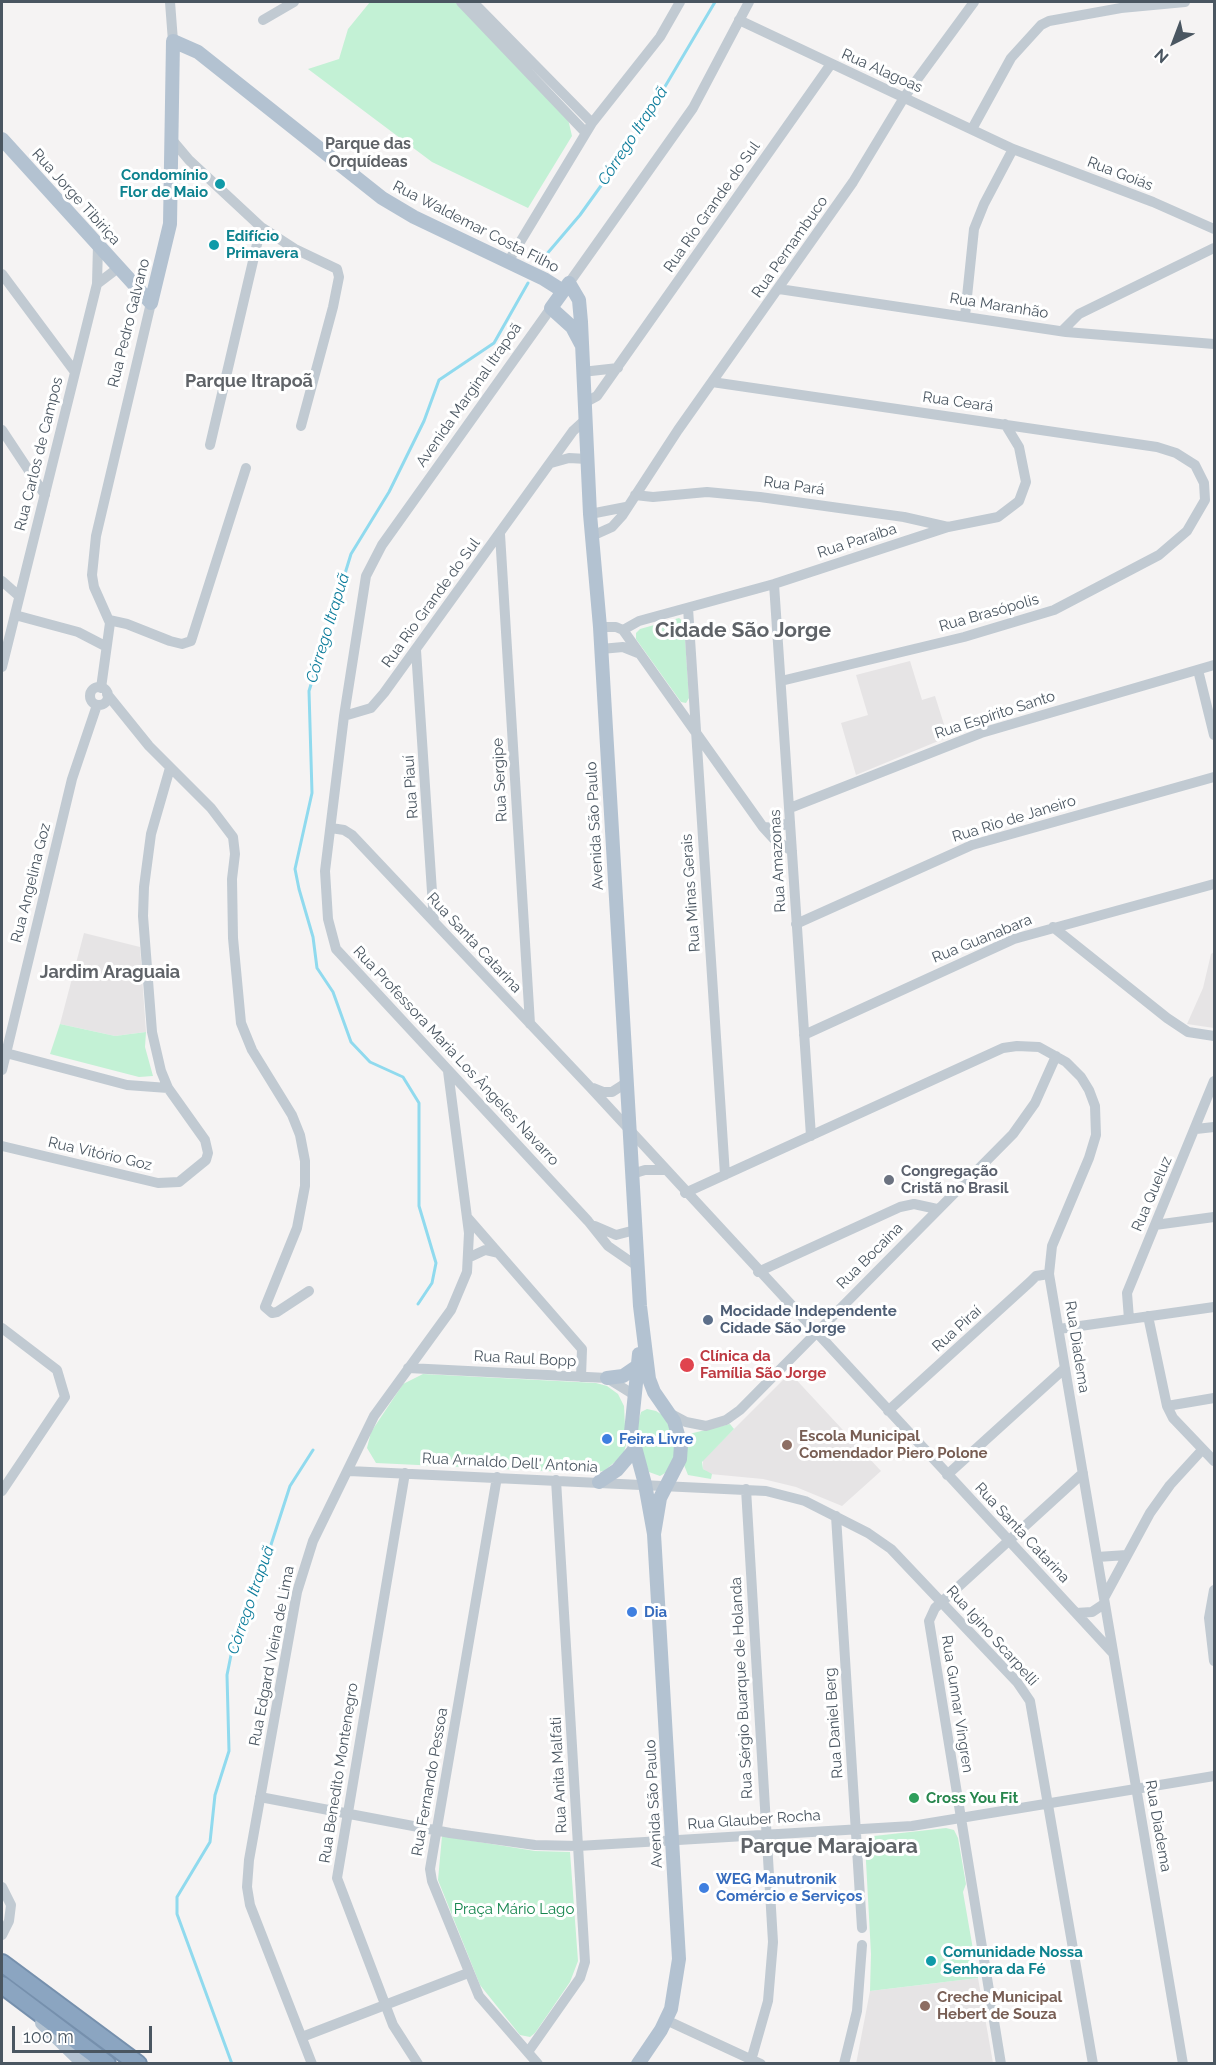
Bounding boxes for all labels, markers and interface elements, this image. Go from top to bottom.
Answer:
north arrow [1144,12,1204,72]
street label: Rua Alagoas [839,45,925,97]
text: N [1151,45,1173,67]
water label: Córrego Itrapoã [594,83,672,189]
district label: Parque das Orquídeas [325,134,411,172]
street label: Rua Rio Grande do Sul [660,138,764,276]
street label: Rua Jorge Tibiriça [28,145,124,249]
street label: Rua Goiás [1085,153,1155,195]
place label: Condomínio Flor de Maio [119,166,208,201]
marker: Condomínio Flor de Maio [213,177,227,191]
street label: Rua Waldemar Costa Filho [390,177,562,277]
street label: Rua Pernambuco [748,193,832,301]
place label: Edifício Primavera [226,227,299,262]
marker: Edifício Primavera [207,238,221,252]
street label: Rua Pedro Galvano [104,257,154,389]
street label: Rua Maranhão [948,289,1050,323]
street label: Avenida Marginal Itrapoã [412,320,526,470]
district label: Parque Itrapoã [185,371,313,393]
street label: Rua Carlos de Campos [11,375,67,533]
street label: Rua Ceará [921,388,995,416]
street label: Rua Pará [762,473,826,499]
street label: Rua Paraíba [815,520,899,562]
street label: Rua Rio Grande do Sul [378,535,484,671]
water label: Córrego Itrapuã [302,571,354,685]
street label: Rua Brasópolis [937,590,1041,636]
district label: Cidade São Jorge [655,618,831,644]
street label: Rua Espírito Santo [933,687,1057,743]
street label: Rua Sergipe [489,738,511,822]
street label: Rua Piauí [400,755,422,819]
street label: Avenida São Paulo [583,761,607,891]
street label: Rua Rio de Janeiro [950,792,1078,846]
street label: Rua Amazonas [766,809,790,913]
street label: Rua Angelina Goz [7,821,55,945]
street label: Rua Minas Gerais [678,833,704,953]
street label: Rua Santa Catarina [423,889,525,997]
street label: Rua Guanabara [929,911,1035,967]
street label: Rua Professora Maria Los Ângeles Navarro [349,942,563,1170]
district label: Jardim Araguaia [40,962,180,984]
street label: Rua Vitório Goz [46,1133,154,1175]
street label: Rua Queluz [1128,1154,1176,1234]
place label: Congregação Cristã no Brasil [901,1162,1009,1197]
marker: Congregação Cristã no Brasil [882,1173,896,1187]
street label: Rua Bocaina [833,1219,907,1293]
street label: Rua Diadema [1061,1300,1093,1394]
place label: Mocidade Independente Cidade São Jorge [720,1302,897,1337]
street label: Rua Piraí [929,1302,985,1356]
marker: Mocidade Independente Cidade São Jorge [701,1313,715,1327]
street label: Rua Raul Bopp [473,1347,577,1371]
place label: Clínica da Família São Jorge [700,1347,826,1382]
marker: Clínica da Família São Jorge [678,1356,696,1374]
place label: Escola Municipal Comendador Piero Polone [799,1427,988,1462]
place label: Feira Livre [619,1430,693,1448]
marker: Feira Livre [600,1432,614,1446]
marker: Escola Municipal Comendador Piero Polone [780,1438,794,1452]
street label: Rua Arnaldo Dell' Antonia [422,1449,598,1477]
street label: Rua Santa Catarina [971,1479,1073,1587]
water label: Córrego Itrapuã [223,1543,279,1657]
street label: Rua Edgard Vieira de Lima [246,1564,298,1748]
street label: Rua Sérgio Buarque de Holanda [727,1577,757,1799]
street label: Rua Igino Scarpelli [942,1582,1042,1690]
place label: Dia [644,1603,667,1621]
marker: Dia [625,1605,639,1619]
street label: Rua Gunnar Vingren [937,1634,977,1774]
street label: Rua Daniel Berg [821,1667,847,1779]
street label: Rua Benedito Montenegro [316,1682,362,1864]
street label: Rua Fernando Pessoa [408,1706,452,1858]
street label: Rua Anita Malfati [547,1716,571,1834]
street label: Avenida São Paulo [642,1739,666,1869]
street label: Rua Diadema [1141,1779,1175,1873]
place label: Cross You Fit [926,1789,1018,1807]
marker: Cross You Fit [907,1791,921,1805]
street label: Rua Glauber Rocha [687,1806,821,1834]
district label: Parque Marajoara [740,1834,918,1860]
place label: WEG Manutronik Comércio e Serviços [716,1870,863,1905]
marker: WEG Manutronik Comércio e Serviços [697,1881,711,1895]
park label: Praça Mário Lago [454,1900,574,1918]
place label: Comunidade Nossa Senhora da Fé [943,1943,1083,1978]
marker: Comunidade Nossa Senhora da Fé [924,1954,938,1968]
place label: Creche Municipal Hebert de Souza [937,1988,1062,2023]
marker: Creche Municipal Hebert de Souza [918,1999,932,2013]
scale bar [15,2014,154,2052]
text: 100 m [23,2026,74,2047]

